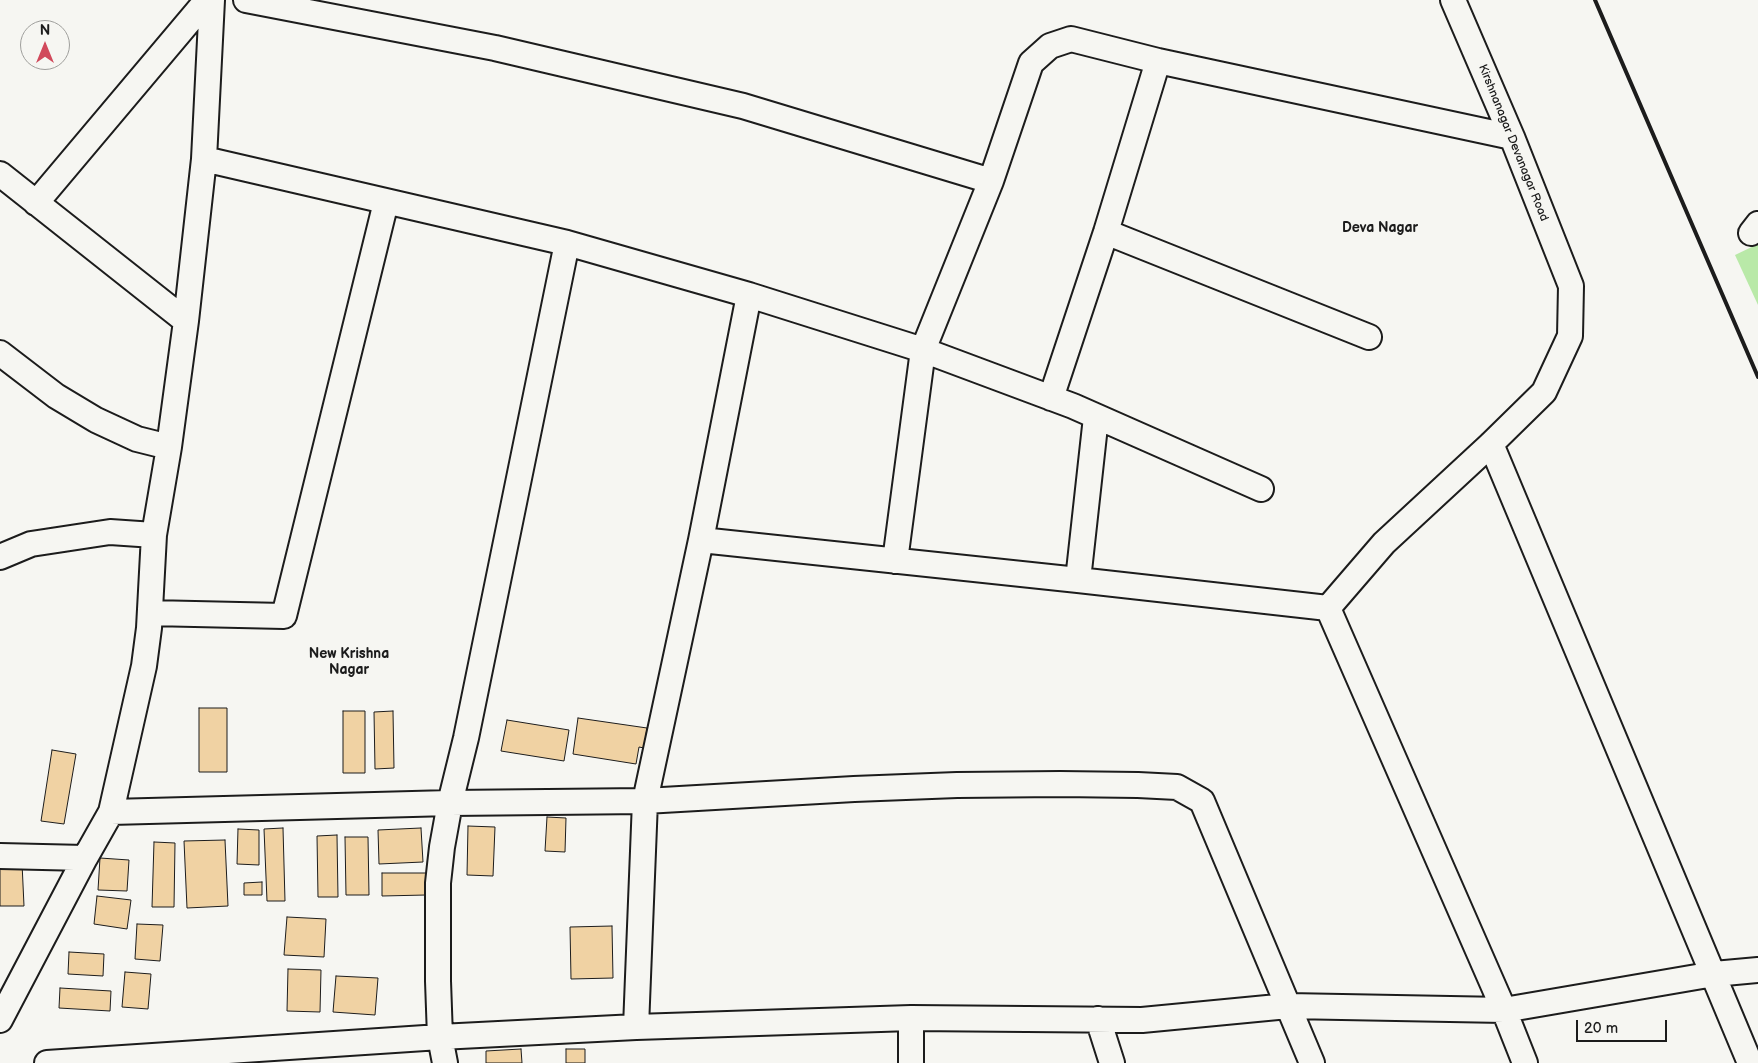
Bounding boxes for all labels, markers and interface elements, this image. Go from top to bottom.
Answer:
north arrow [20,20,70,70]
text: N [40,22,50,39]
street label: Kirshnanagar Devanagar Road [1475,62,1551,224]
district label: Deva Nagar [1342,220,1418,236]
district label: New Krishna Nagar [309,646,389,679]
scale bar [1578,1010,1669,1042]
text: 20 m [1584,1019,1618,1038]

